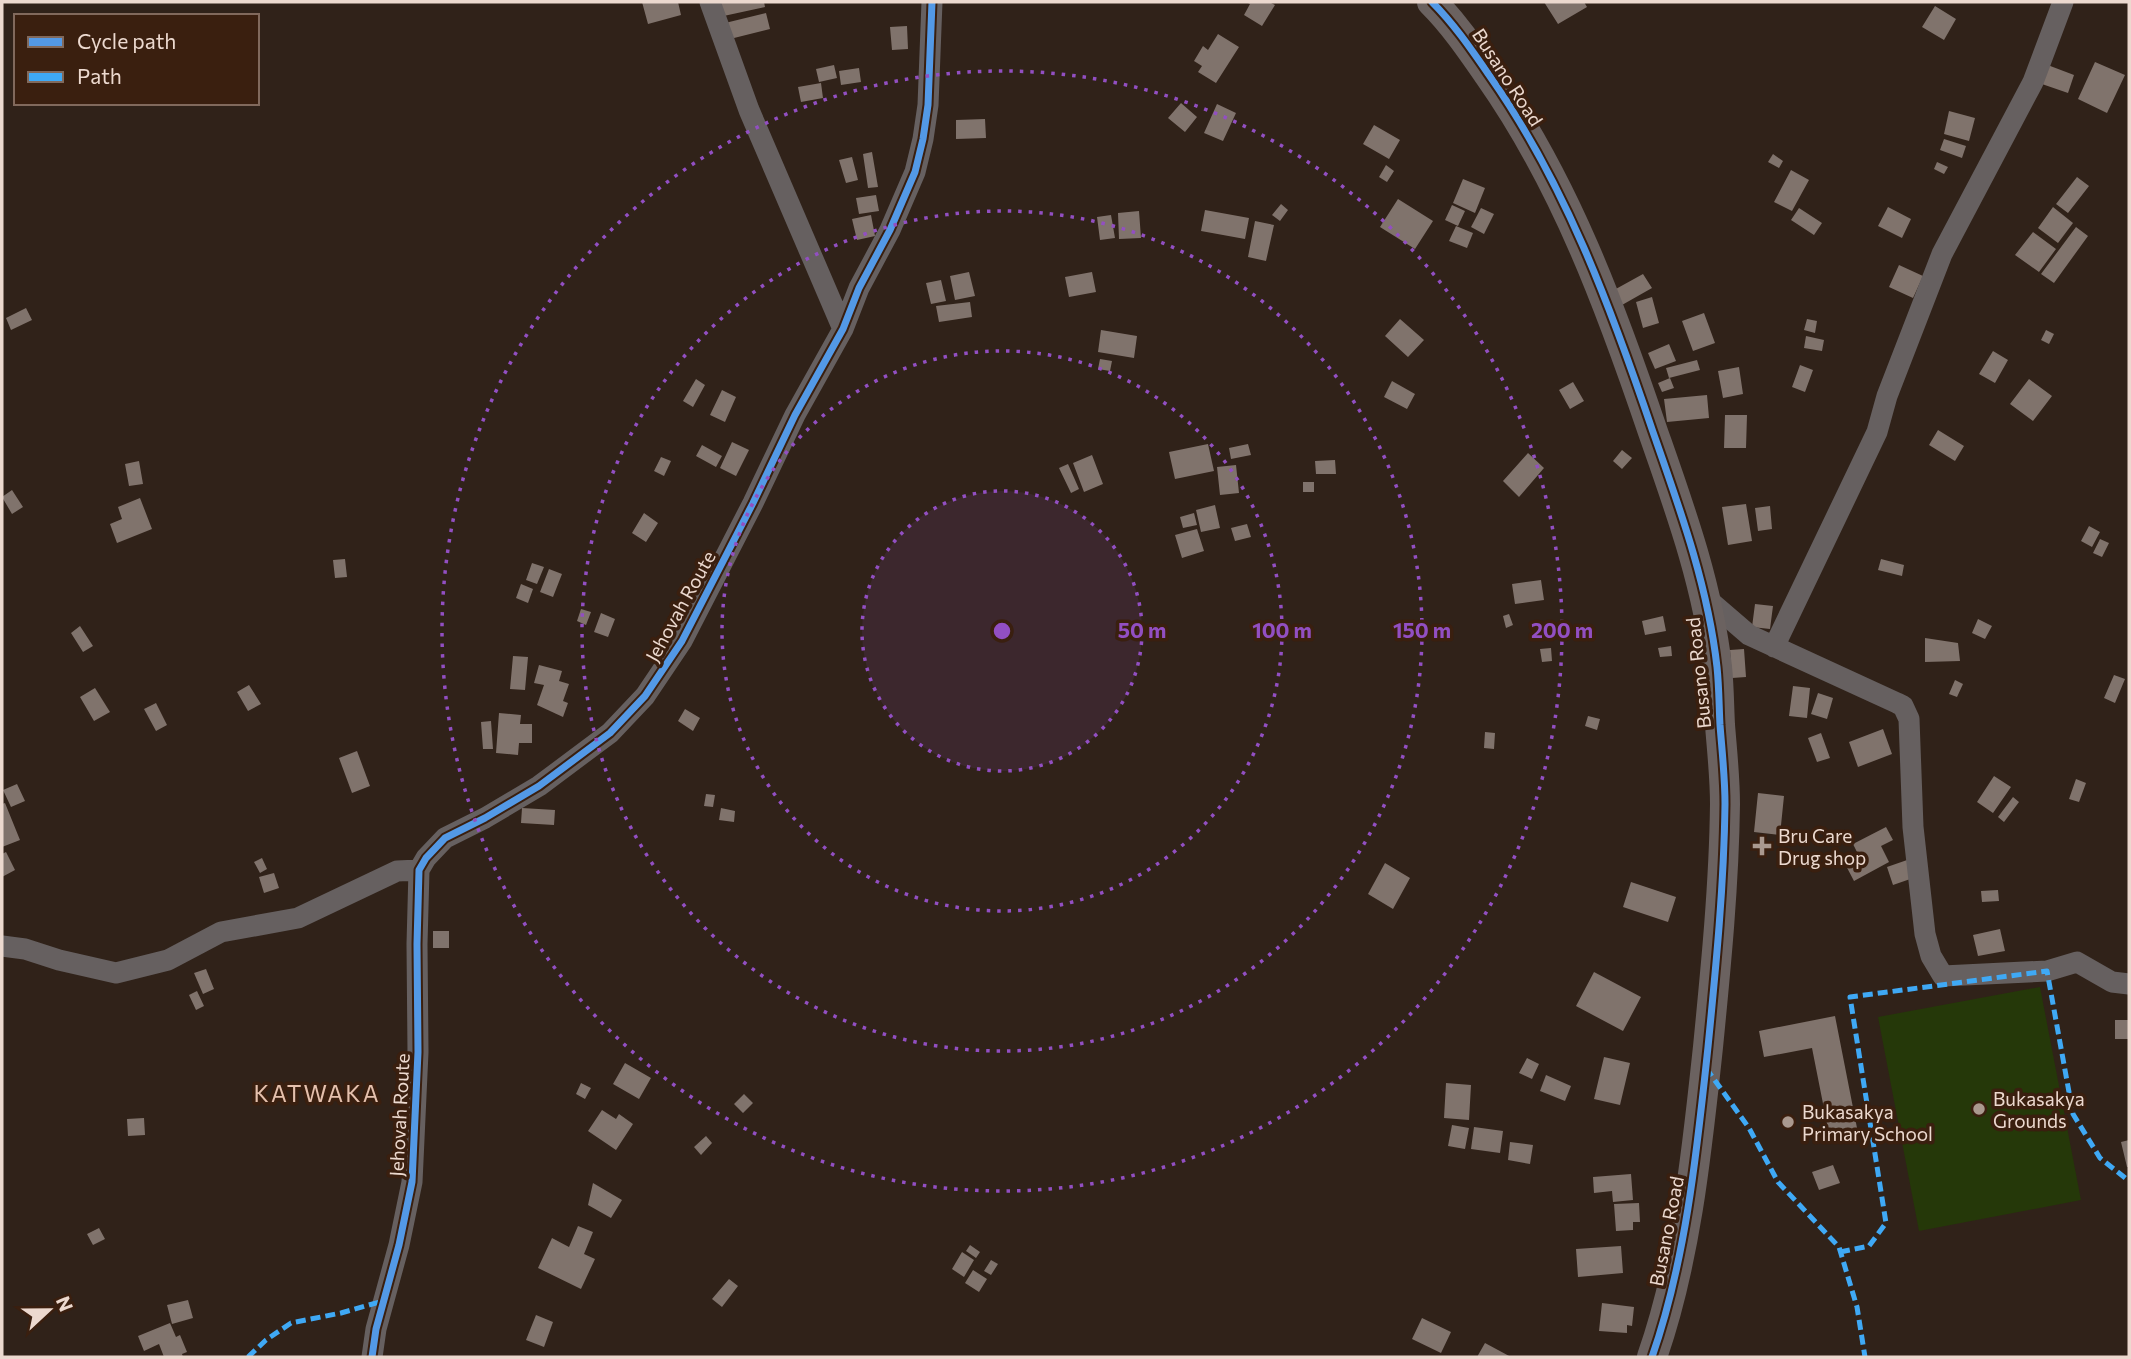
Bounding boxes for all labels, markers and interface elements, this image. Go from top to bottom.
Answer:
legend [14,14,259,105]
street label: Busano Road [1468,24,1548,130]
text: Cycle path [77,28,176,53]
text: Path [77,63,122,88]
street label: Jehovah Route [640,547,720,665]
street label: Busano Road [1681,616,1715,730]
text: 50 m [1118,617,1166,642]
text: 100 m [1252,617,1312,642]
text: 150 m [1393,617,1451,642]
text: 200 m [1531,617,1593,642]
centre of rings [990,619,1014,643]
place label: Bru Care Drug shop [1778,824,1866,869]
marker: Bru Care Drug shop [1752,836,1772,856]
street label: Jehovah Route [384,1053,414,1177]
district label: KATWAKA [254,1079,381,1107]
place label: Bukasakya Grounds [1993,1087,2085,1132]
place label: Bukasakya Primary School [1802,1100,1933,1145]
marker: Bukasakya Grounds [1971,1101,1987,1117]
marker: Bukasakya Primary School [1780,1114,1796,1130]
street label: Busano Road [1644,1174,1688,1288]
north arrow [14,1275,84,1345]
text: N [52,1293,79,1314]

